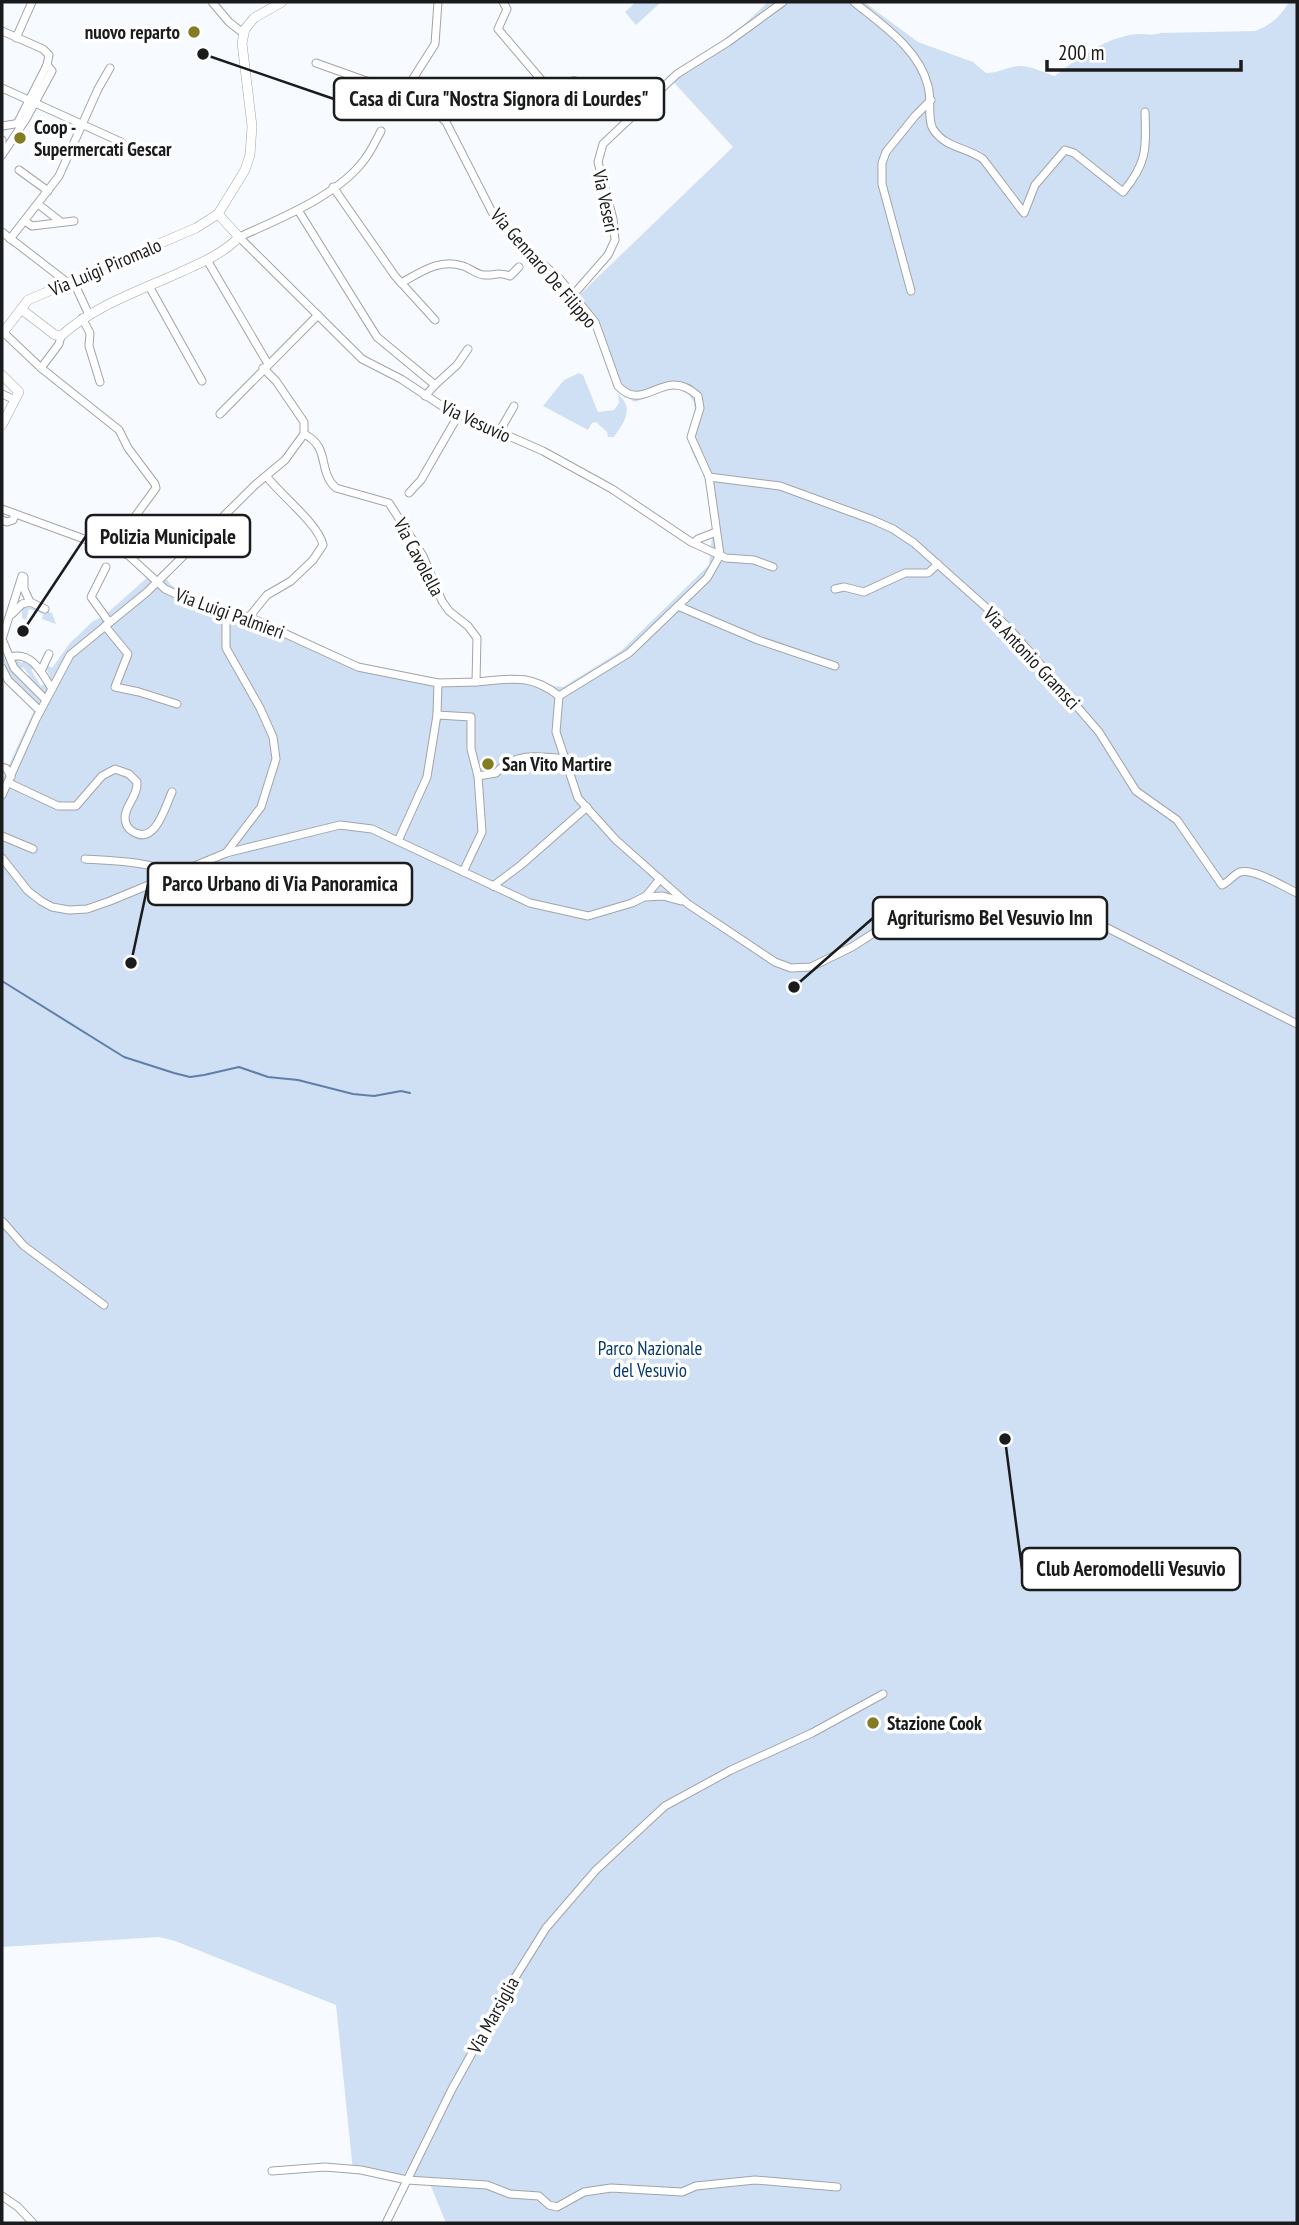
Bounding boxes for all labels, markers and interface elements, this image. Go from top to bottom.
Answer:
place label: nuovo reparto [85,20,180,44]
marker: nuovo reparto [186,24,202,40]
scale bar [1047,28,1241,72]
text: 200 m [1058,39,1104,66]
callout: Casa di Cura "Nostra Signora di Lourdes" [334,78,664,120]
text: Casa di Cura "Nostra Signora di Lourdes" [349,85,649,112]
place label: Coop - Supermercati Gescar [34,115,172,161]
marker: Coop - Supermercati Gescar [12,130,28,146]
street label: Via Veseri [587,167,624,235]
street label: Via Gennaro De Filippo [485,203,602,333]
street label: Via Luigi Piromalo [44,233,165,302]
street label: Via Vesuvio [436,394,515,448]
street label: Via Cavolella [388,513,450,600]
callout: Polizia Municipale [86,515,250,557]
text: Polizia Municipale [100,523,236,550]
street label: Via Luigi Palmieri [171,582,288,644]
street label: Via Antonio Gramsci [978,601,1086,714]
place label: San Vito Martire [502,752,612,776]
marker: San Vito Martire [480,756,496,772]
callout: Parco Urbano di Via Panoramica [148,863,412,905]
text: Parco Urbano di Via Panoramica [162,870,398,897]
callout: Agriturismo Bel Vesuvio Inn [873,897,1107,939]
text: Agriturismo Bel Vesuvio Inn [886,904,1093,931]
park label: Parco Nazionale del Vesuvio [598,1336,703,1382]
callout: Club Aeromodelli Vesuvio [1022,1548,1240,1590]
text: Club Aeromodelli Vesuvio [1036,1555,1226,1582]
place label: Stazione Cook [887,1711,982,1735]
marker: Stazione Cook [865,1715,881,1731]
street label: Via Marsiglia [462,1972,524,2059]

